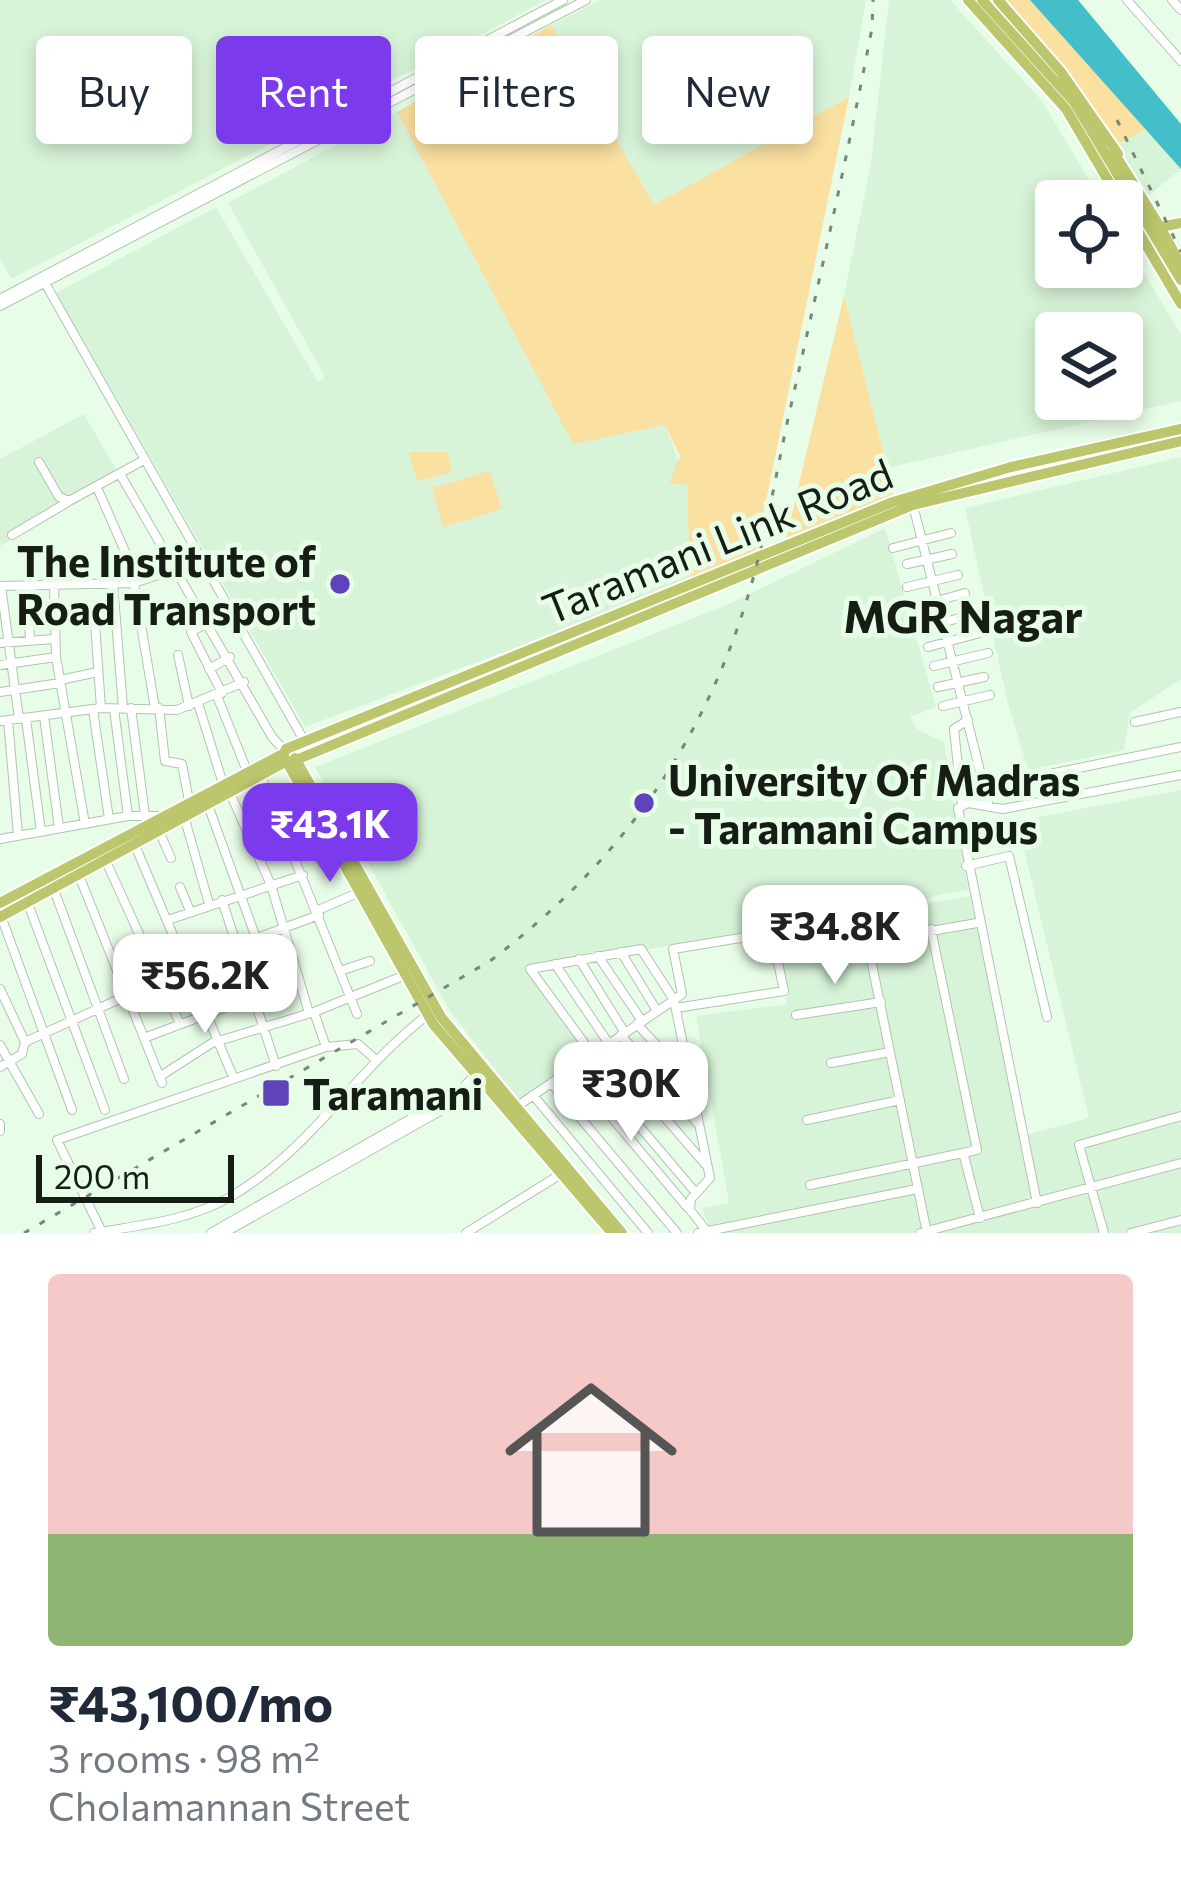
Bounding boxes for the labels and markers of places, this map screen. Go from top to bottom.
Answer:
place label: The Institute of Road Transport [16,534,317,634]
marker: The Institute of Road Transport [327,571,353,597]
place label: University Of Madras - Taramani Campus [668,753,1080,853]
pin: ₹43.1K [232,783,428,885]
marker: University Of Madras - Taramani Campus [631,790,657,816]
pin: ₹34.8K [737,885,933,987]
pin: ₹56.2K [107,934,303,1036]
pin: ₹30K [560,1042,702,1144]
place label: Taramani [303,1067,483,1119]
marker: Taramani [260,1077,292,1109]

